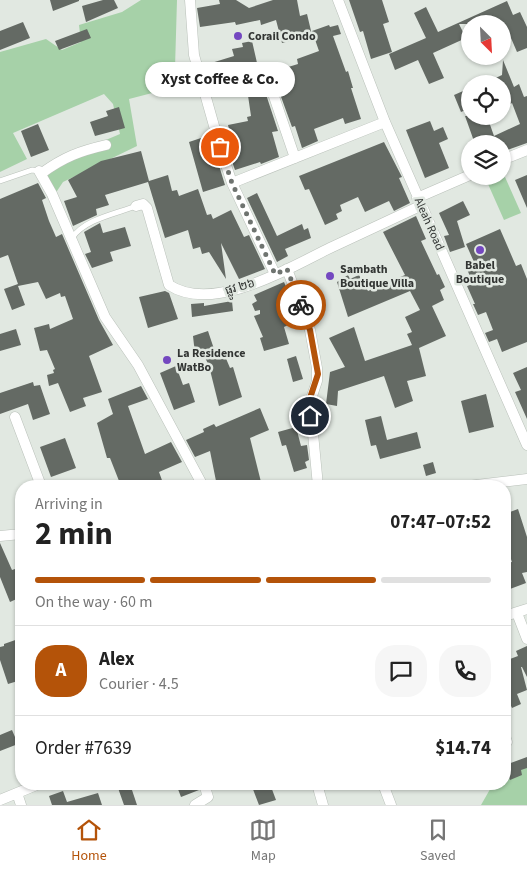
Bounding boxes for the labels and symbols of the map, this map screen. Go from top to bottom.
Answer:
north arrow [461,15,511,65]
place label: Corail Condo [248,28,316,45]
marker: Corail Condo [232,30,244,42]
callout: Xyst Coffee & Co. [145,62,295,97]
pin [199,126,241,168]
street label: Aleah Road [410,195,448,253]
marker: Babel Boutique [474,244,486,256]
place label: Babel Boutique [456,257,504,288]
place label: Sambath Boutique Villa [340,261,414,292]
marker: Sambath Boutique Villa [324,270,336,282]
street label: ផ្លូវ ២៦ [223,275,257,301]
courier [276,280,326,330]
place label: La Residence WatBo [177,345,245,376]
marker: La Residence WatBo [161,354,173,366]
pin [289,395,331,437]

